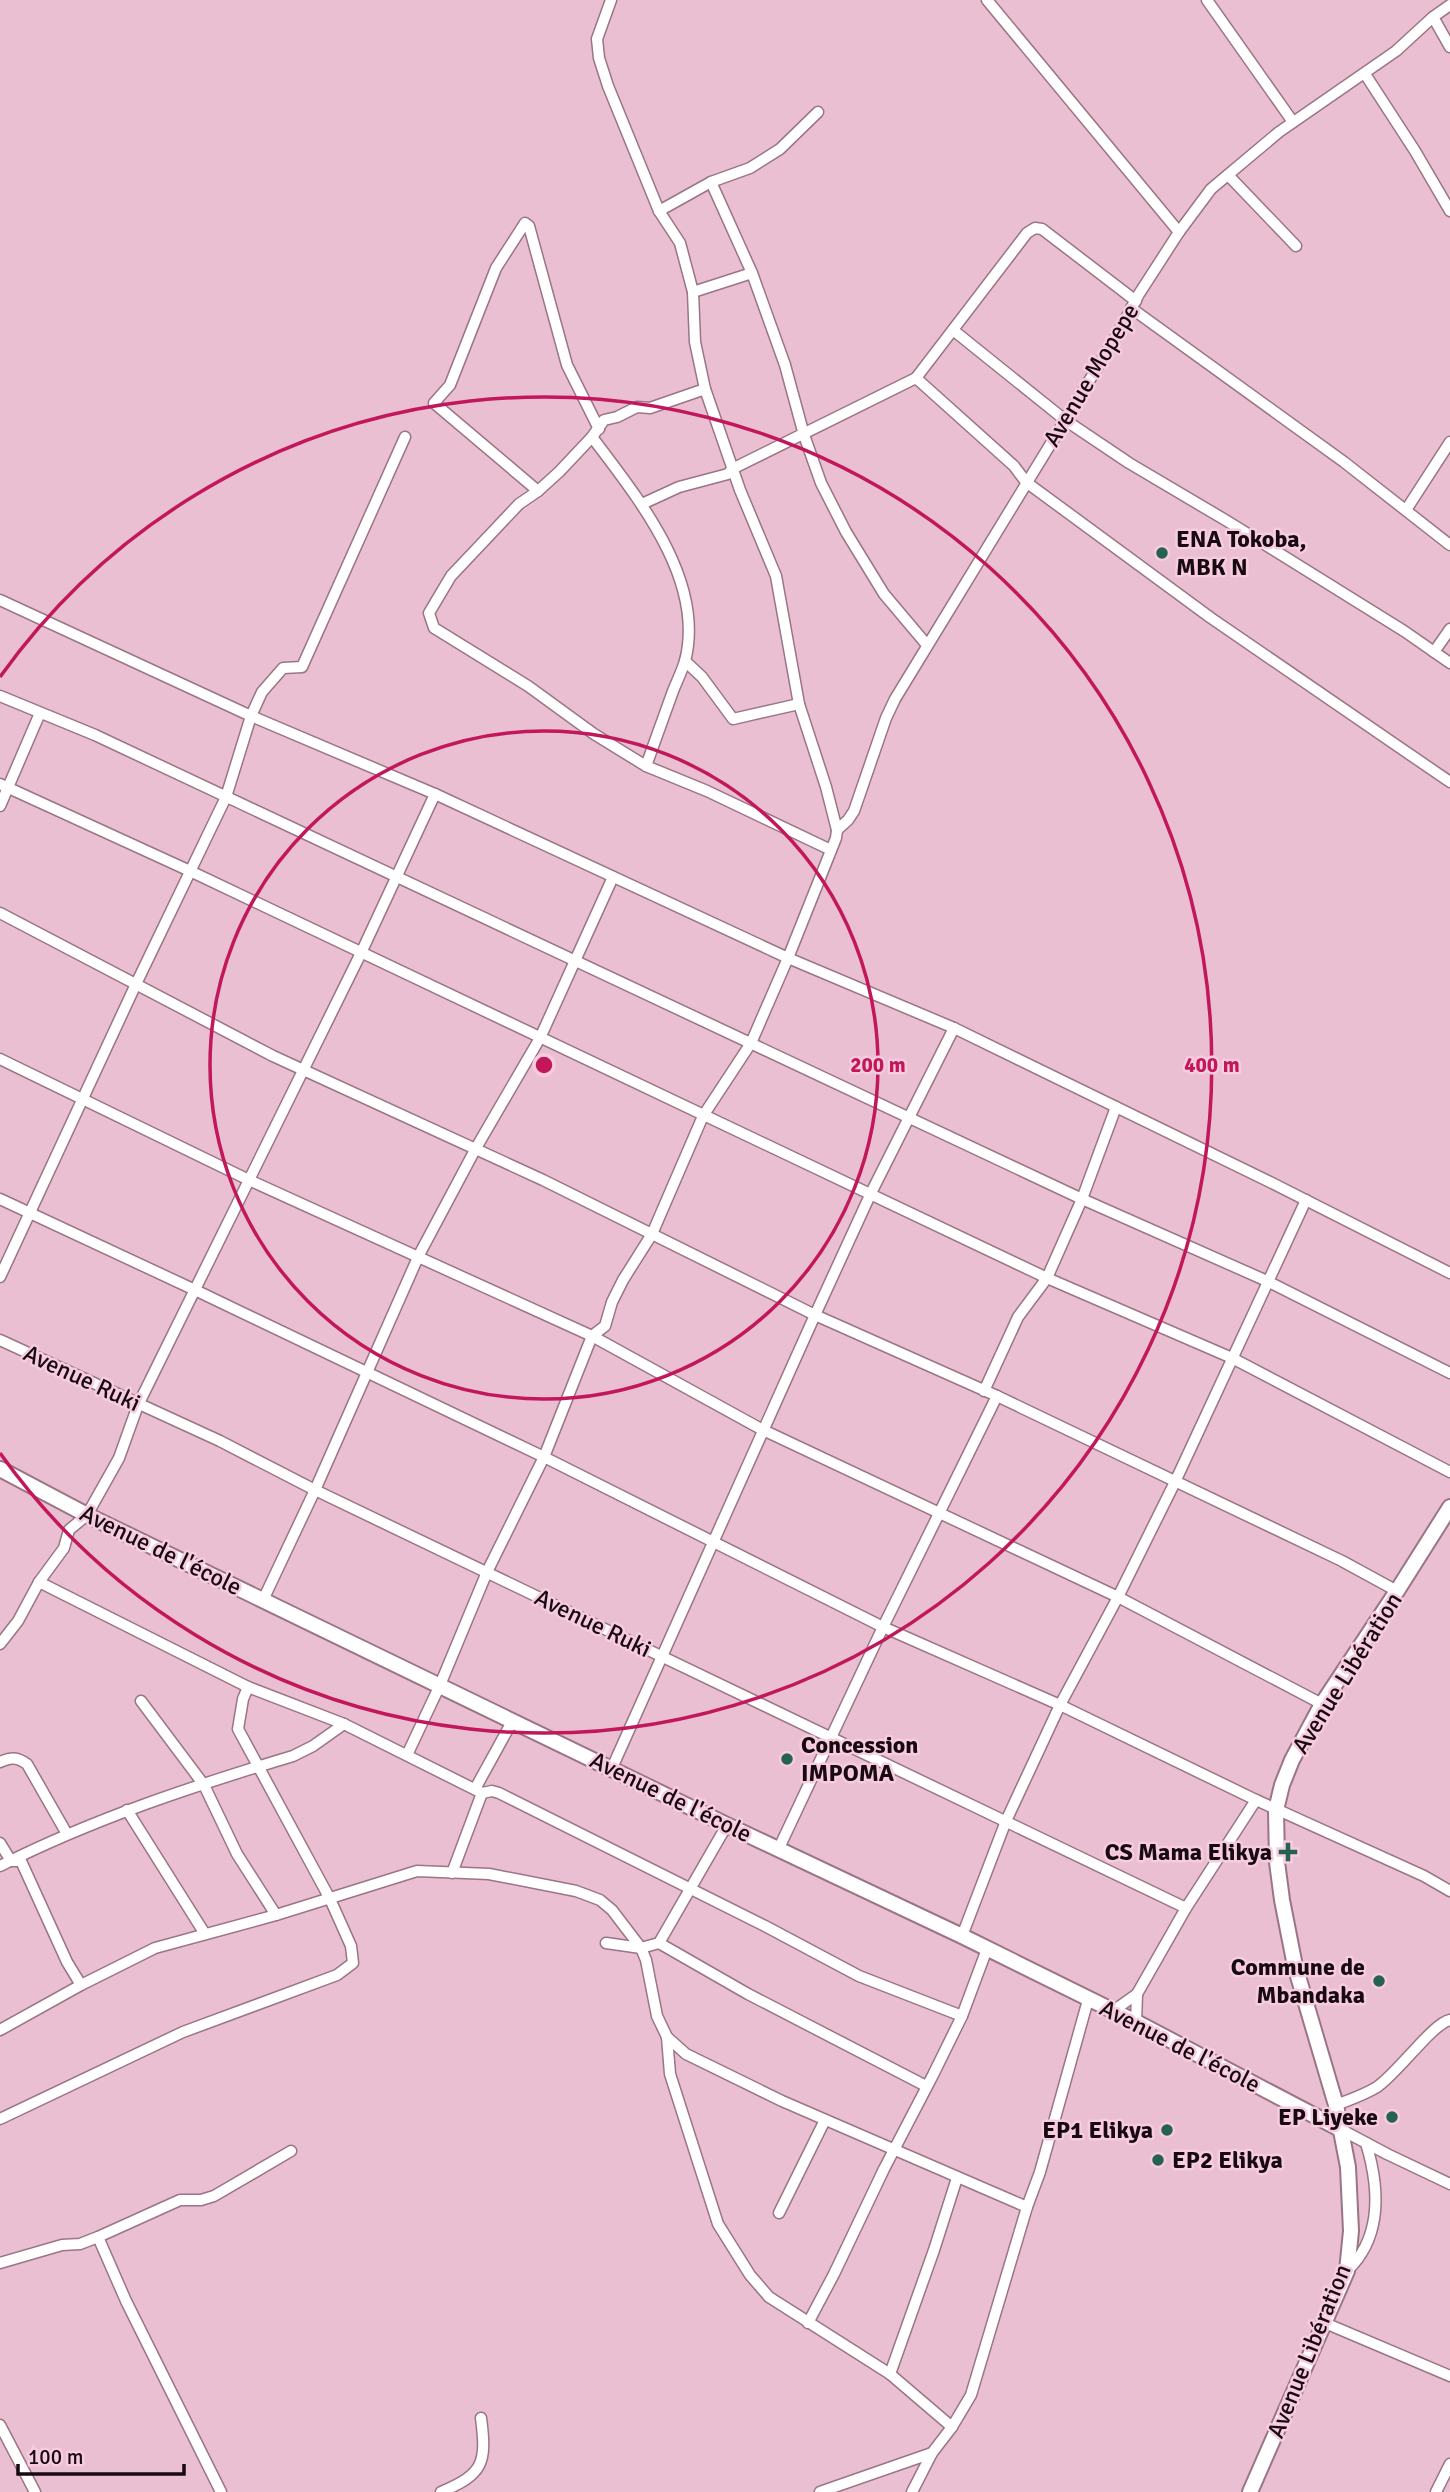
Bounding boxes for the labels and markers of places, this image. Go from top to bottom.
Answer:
place label: ENA Tokoba, MBK N [1176,524,1307,582]
marker: ENA Tokoba, MBK N [1154,545,1170,561]
centre of rings [532,1053,556,1077]
place label: Concession IMPOMA [801,1730,918,1788]
marker: Concession IMPOMA [779,1751,795,1767]
place label: CS Mama Elikya [1105,1837,1272,1867]
marker: CS Mama Elikya [1278,1842,1298,1862]
place label: Commune de Mbandaka [1231,1952,1365,2010]
marker: Commune de Mbandaka [1371,1973,1387,1989]
place label: EP Liyeke [1278,2102,1378,2132]
marker: EP Liyeke [1384,2109,1400,2125]
place label: EP1 Elikya [1042,2115,1153,2145]
marker: EP1 Elikya [1159,2122,1175,2138]
place label: EP2 Elikya [1172,2145,1283,2175]
marker: EP2 Elikya [1150,2152,1166,2168]

